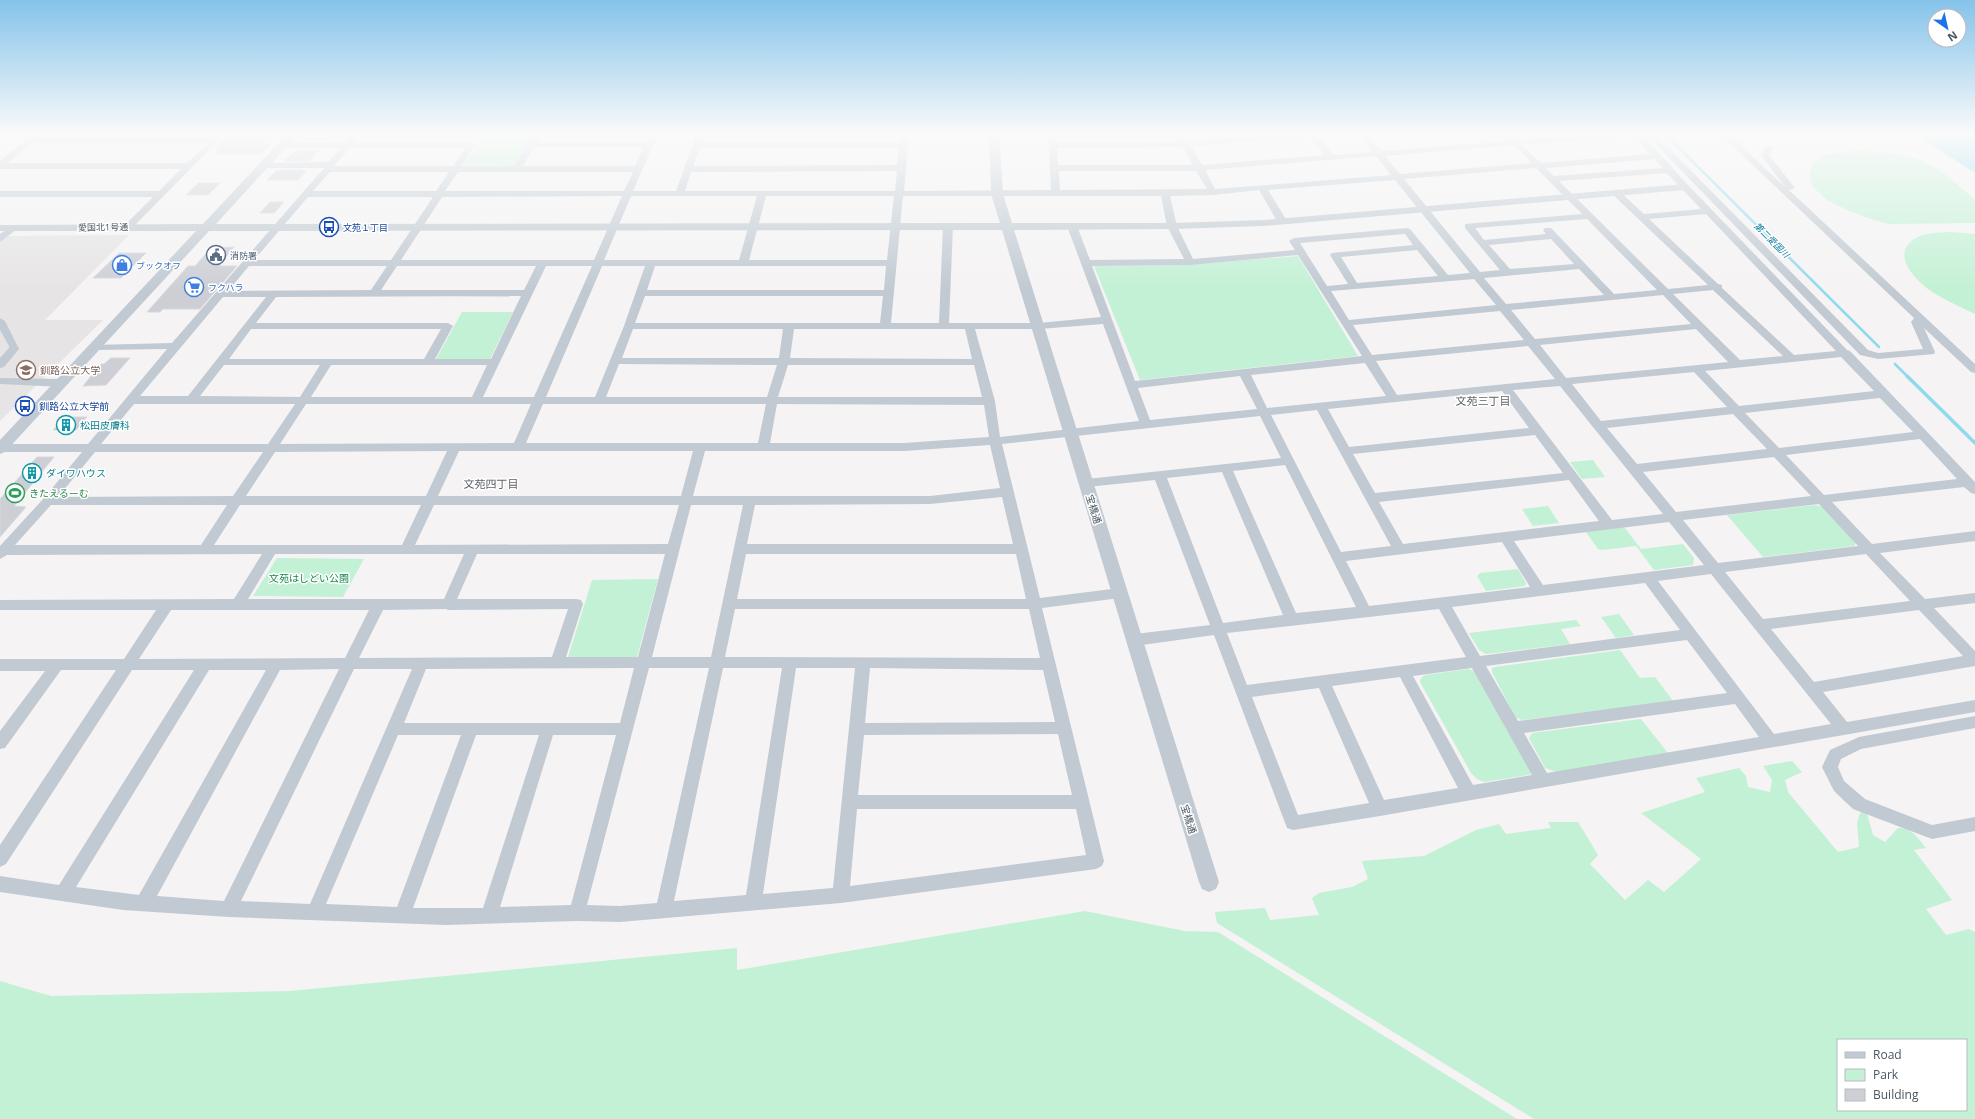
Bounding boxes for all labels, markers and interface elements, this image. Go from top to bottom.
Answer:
north arrow [1927,8,1967,48]
text: N [1945,28,1961,45]
bus stop icon: 文苑１丁目 [318,216,340,238]
water label: 第二愛国川 [1751,219,1793,261]
street label: 愛国北1号通 [78,220,128,234]
place label: 文苑１丁目 [343,221,388,234]
public building icon: 消防署 [205,244,227,266]
place label: 消防署 [230,249,257,262]
shop icon: ブックオフ [111,254,133,276]
place label: ブックオフ [136,259,181,272]
supermarket icon: フクハラ [183,276,205,298]
place label: フクハラ [208,281,244,294]
school or university icon: 釧路公立大学 [15,359,37,381]
place label: 釧路公立大学 [40,363,100,377]
district label: 文苑三丁目 [1456,393,1511,408]
bus stop icon: 釧路公立大学前 [14,395,36,417]
place label: 釧路公立大学前 [39,399,109,413]
building icon: 松田皮膚科 [55,414,77,436]
place label: 松田皮膚科 [80,418,130,432]
building icon: ダイワハウス [21,462,43,484]
place label: ダイワハウス [46,466,106,480]
district label: 文苑四丁目 [464,476,519,491]
sports icon: きたえるーむ [4,482,26,504]
place label: きたえるーむ [29,486,89,500]
street label: 宝橋通 [1083,493,1105,525]
park label: 文苑はしどい公園 [269,571,349,585]
street label: 宝橋通 [1178,803,1200,835]
legend [1837,1039,1967,1111]
text: Road [1873,1046,1902,1063]
text: Park [1873,1066,1899,1083]
text: Building [1873,1086,1919,1103]

